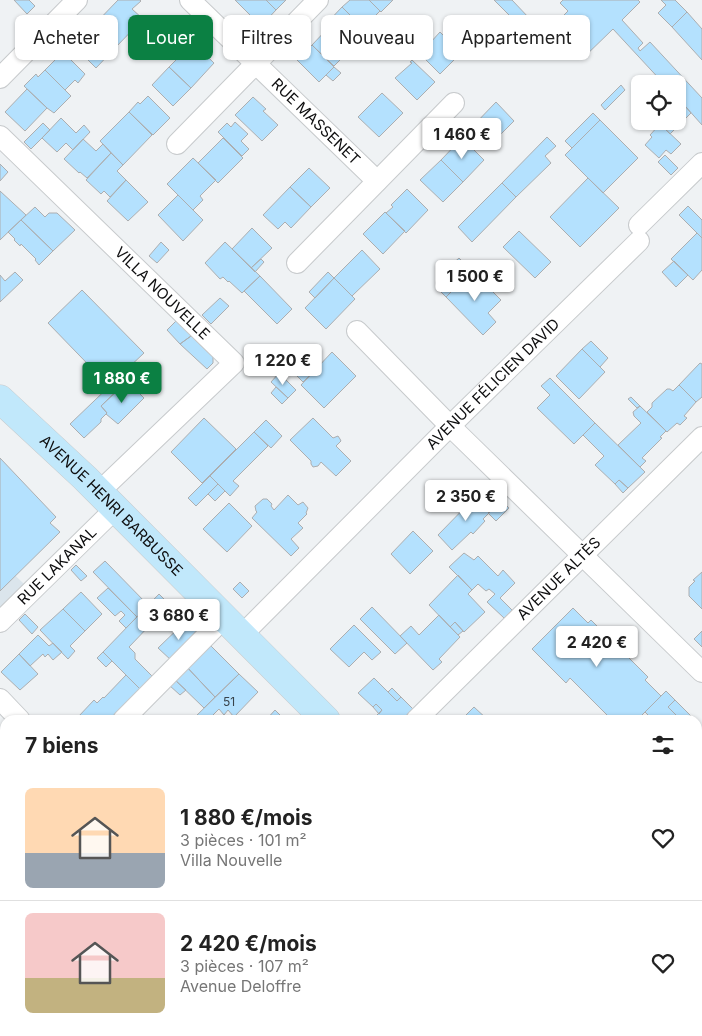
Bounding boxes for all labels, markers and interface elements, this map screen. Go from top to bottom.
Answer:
chip: Acheter [15,15,118,60]
chip: Louer [128,15,213,60]
chip: Filtres [223,15,311,60]
chip: Nouveau [321,15,433,60]
chip: Appartement [443,15,590,60]
street label: RUE MASSENET [268,74,364,169]
map controls [631,75,686,130]
button: locate [631,75,686,130]
pin: 1 460 € [416,118,508,160]
text: 1 460 € [433,124,491,144]
street label: VILLA NOUVELLE [111,243,214,343]
pin: 1 500 € [429,260,521,302]
text: 1 500 € [446,266,504,286]
street label: AVENUE FÉLICIEN DAVID [422,314,563,453]
pin: 1 220 € [237,344,329,386]
text: 1 220 € [255,350,311,370]
pin: 1 880 € [76,362,168,404]
text: 1 880 € [93,368,151,388]
street label: AVENUE HENRI BARBUSSE [36,431,187,580]
pin: 2 350 € [420,480,512,522]
text: 2 350 € [436,486,496,506]
street label: RUE LAKANAL [13,523,100,609]
street label: AVENUE ALTÈS [513,533,604,624]
pin: 3 680 € [133,598,225,641]
text: 3 680 € [149,605,209,625]
pin: 2 420 € [551,626,643,668]
text: 2 420 € [567,632,627,652]
house number: 51 [223,694,235,709]
icon: filters [649,731,677,759]
text: 7 biens [25,733,98,758]
text: 1 880 €/mois [180,805,313,830]
icon: home [65,808,125,868]
icon: heart [649,824,677,852]
text: 3 pièces · 101 m² [180,830,307,850]
text: Villa Nouvelle [180,850,282,870]
text: 2 420 €/mois [180,931,317,956]
icon: home [65,933,125,993]
icon: heart [649,949,677,977]
text: 3 pièces · 107 m² [180,956,309,976]
text: Avenue Deloffre [180,976,301,996]

